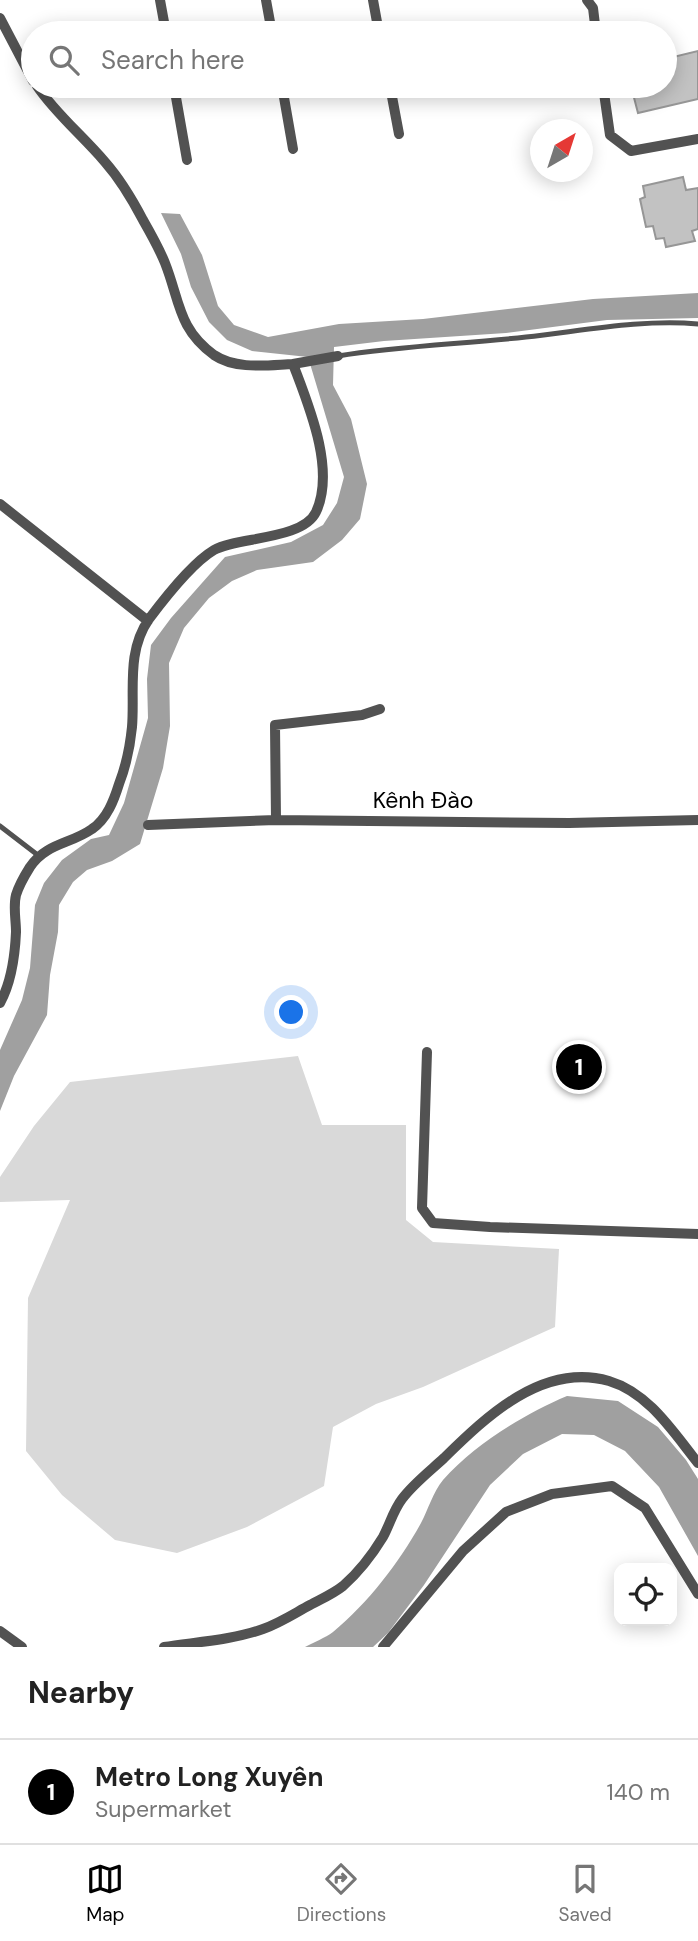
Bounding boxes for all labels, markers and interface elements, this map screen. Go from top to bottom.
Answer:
search box [21,21,677,98]
icon: search [45,41,83,79]
text: Search here [101,43,244,77]
north arrow [530,119,593,182]
street label: Kênh Đào [373,785,473,815]
your location [274,995,308,1029]
pin: 1 [556,1041,602,1093]
map controls [614,1563,677,1626]
button: locate [614,1563,677,1626]
text: Nearby [28,1673,134,1712]
text: Metro Long Xuyên [95,1760,323,1794]
text: 1 [47,1777,55,1807]
text: 140 m [607,1777,670,1807]
text: Supermarket [95,1794,231,1824]
tab: Map [86,1860,124,1927]
tab: Directions [297,1860,386,1927]
tab: Saved [559,1860,612,1927]

